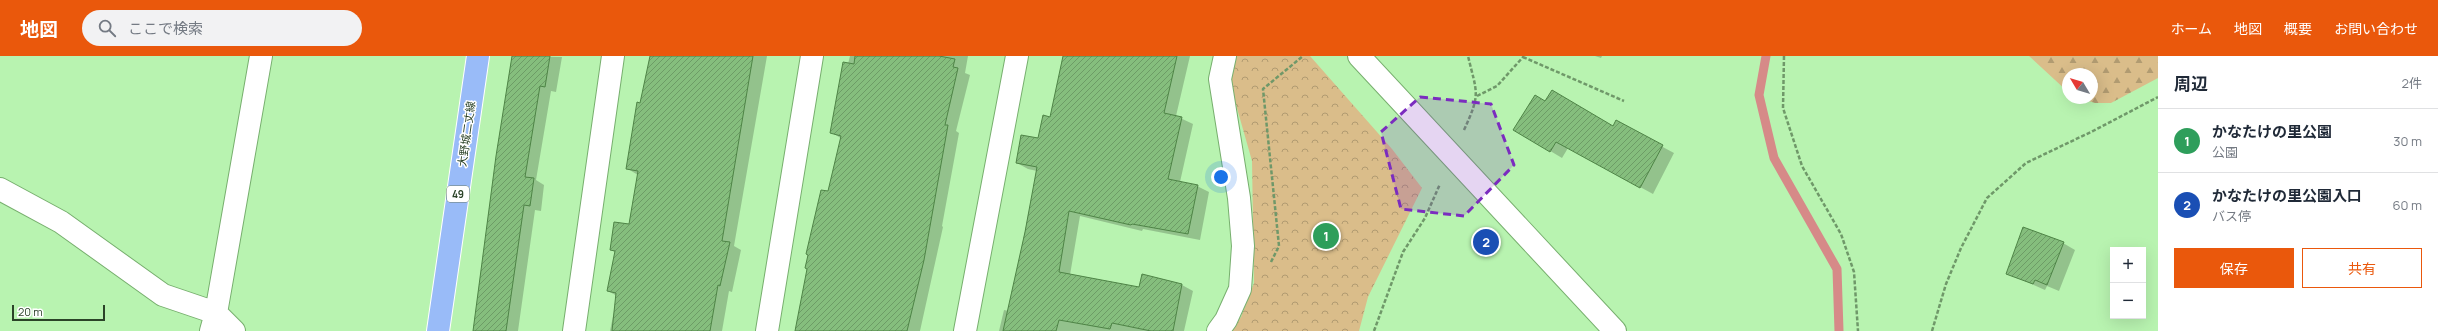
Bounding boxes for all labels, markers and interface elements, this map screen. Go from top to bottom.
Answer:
search box [82,10,362,46]
text: 地図 [20,16,58,42]
icon: search [96,17,118,39]
text: ここで検索 [128,18,203,39]
text: ホーム [2170,19,2212,38]
text: 地図 [2234,19,2262,38]
text: 概要 [2284,19,2312,38]
text: お問い合わせ [2334,19,2418,38]
north arrow [2062,68,2098,104]
text: 周辺 [2174,72,2208,95]
text: 2件 [2402,74,2422,92]
street label: 大野城二丈線 [454,100,478,168]
text: かなたけの里公園 [2212,121,2332,142]
text: 1 [2184,132,2190,150]
text: 30 m [2393,132,2422,150]
text: 公園 [2212,143,2238,161]
your location [1211,167,1231,187]
text: かなたけの里公園入口 [2212,185,2362,206]
road number: 49 [447,186,469,202]
text: 2 [2183,196,2191,214]
text: 60 m [2392,196,2422,214]
text: バス停 [2212,207,2251,225]
pin: 1 [1313,221,1339,251]
pin: 2 [1473,227,1499,257]
map controls [2110,247,2146,319]
button: + [2110,247,2146,283]
button: 保存 [2174,248,2294,288]
button: 共有 [2302,248,2422,288]
button: − [2110,283,2146,319]
scale bar [12,303,105,322]
text: 20 m [18,304,43,319]

